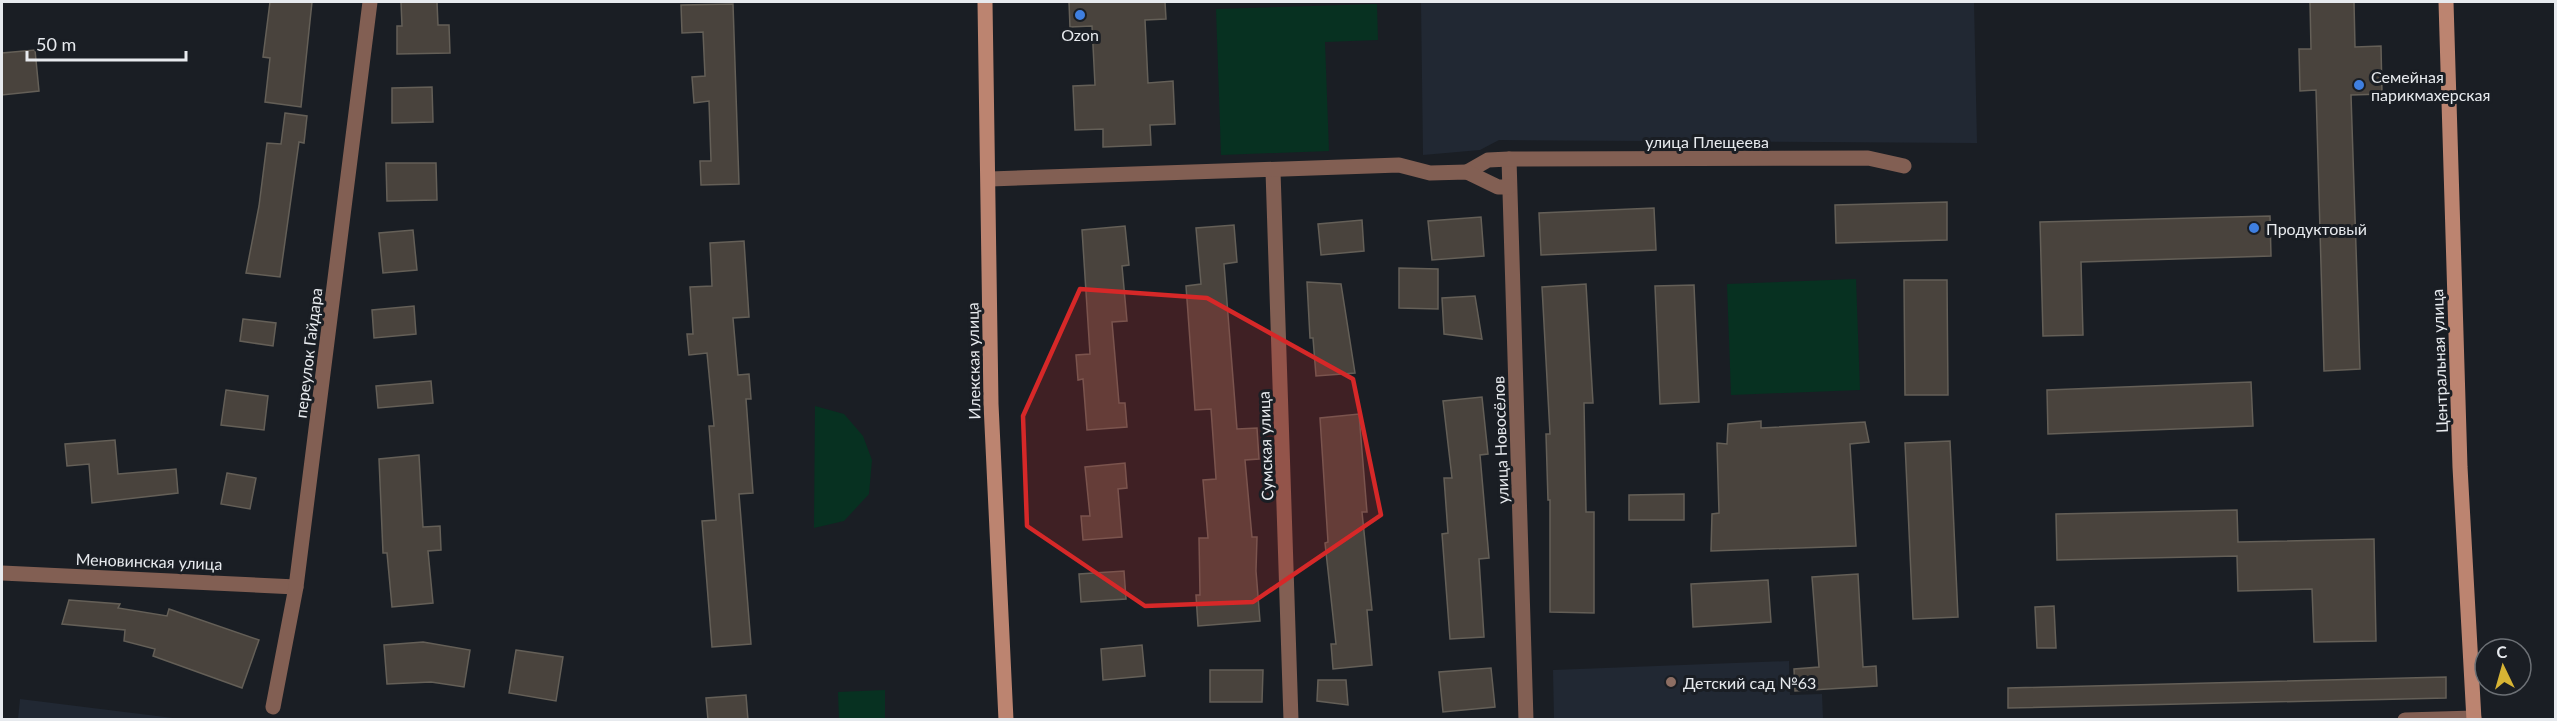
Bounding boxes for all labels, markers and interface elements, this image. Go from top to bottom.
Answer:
marker: Ozon [1073,8,1087,22]
scale bar [27,24,186,62]
place label: Ozon [1061,25,1099,44]
text: 50 m [36,33,76,55]
place label: Семейная парикмахерская [2371,67,2490,104]
marker: Семейная парикмахерская [2352,78,2366,92]
street label: улица Плещеева [1645,132,1769,151]
place label: Продуктовый [2266,219,2367,238]
marker: Продуктовый [2247,221,2261,235]
street label: переулок Гайдара [291,287,325,419]
street label: Центральная улица [2427,289,2451,433]
street label: Илекская улица [962,302,984,420]
street label: улица Новосёлов [1488,376,1512,504]
street label: Сумская улица [1254,391,1276,501]
street label: Меновинская улица [75,549,223,573]
north arrow [2473,637,2533,697]
text: С [2496,642,2508,661]
place label: Детский сад №63 [1683,673,1816,692]
marker: Детский сад №63 [1664,675,1678,689]

